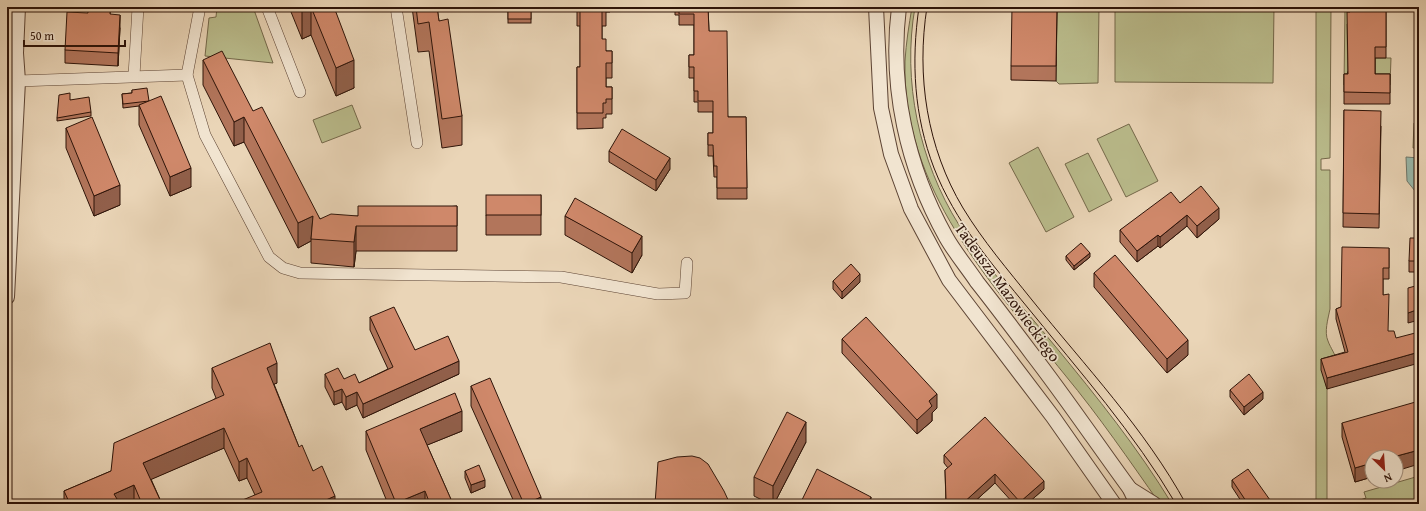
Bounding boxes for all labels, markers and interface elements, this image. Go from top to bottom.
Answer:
scale bar [24,22,125,48]
text: 50 m [30,27,54,44]
street label: Tadeusza Mazowieckiego [949,217,1067,367]
north arrow [1364,449,1404,489]
text: N [1381,469,1395,487]

